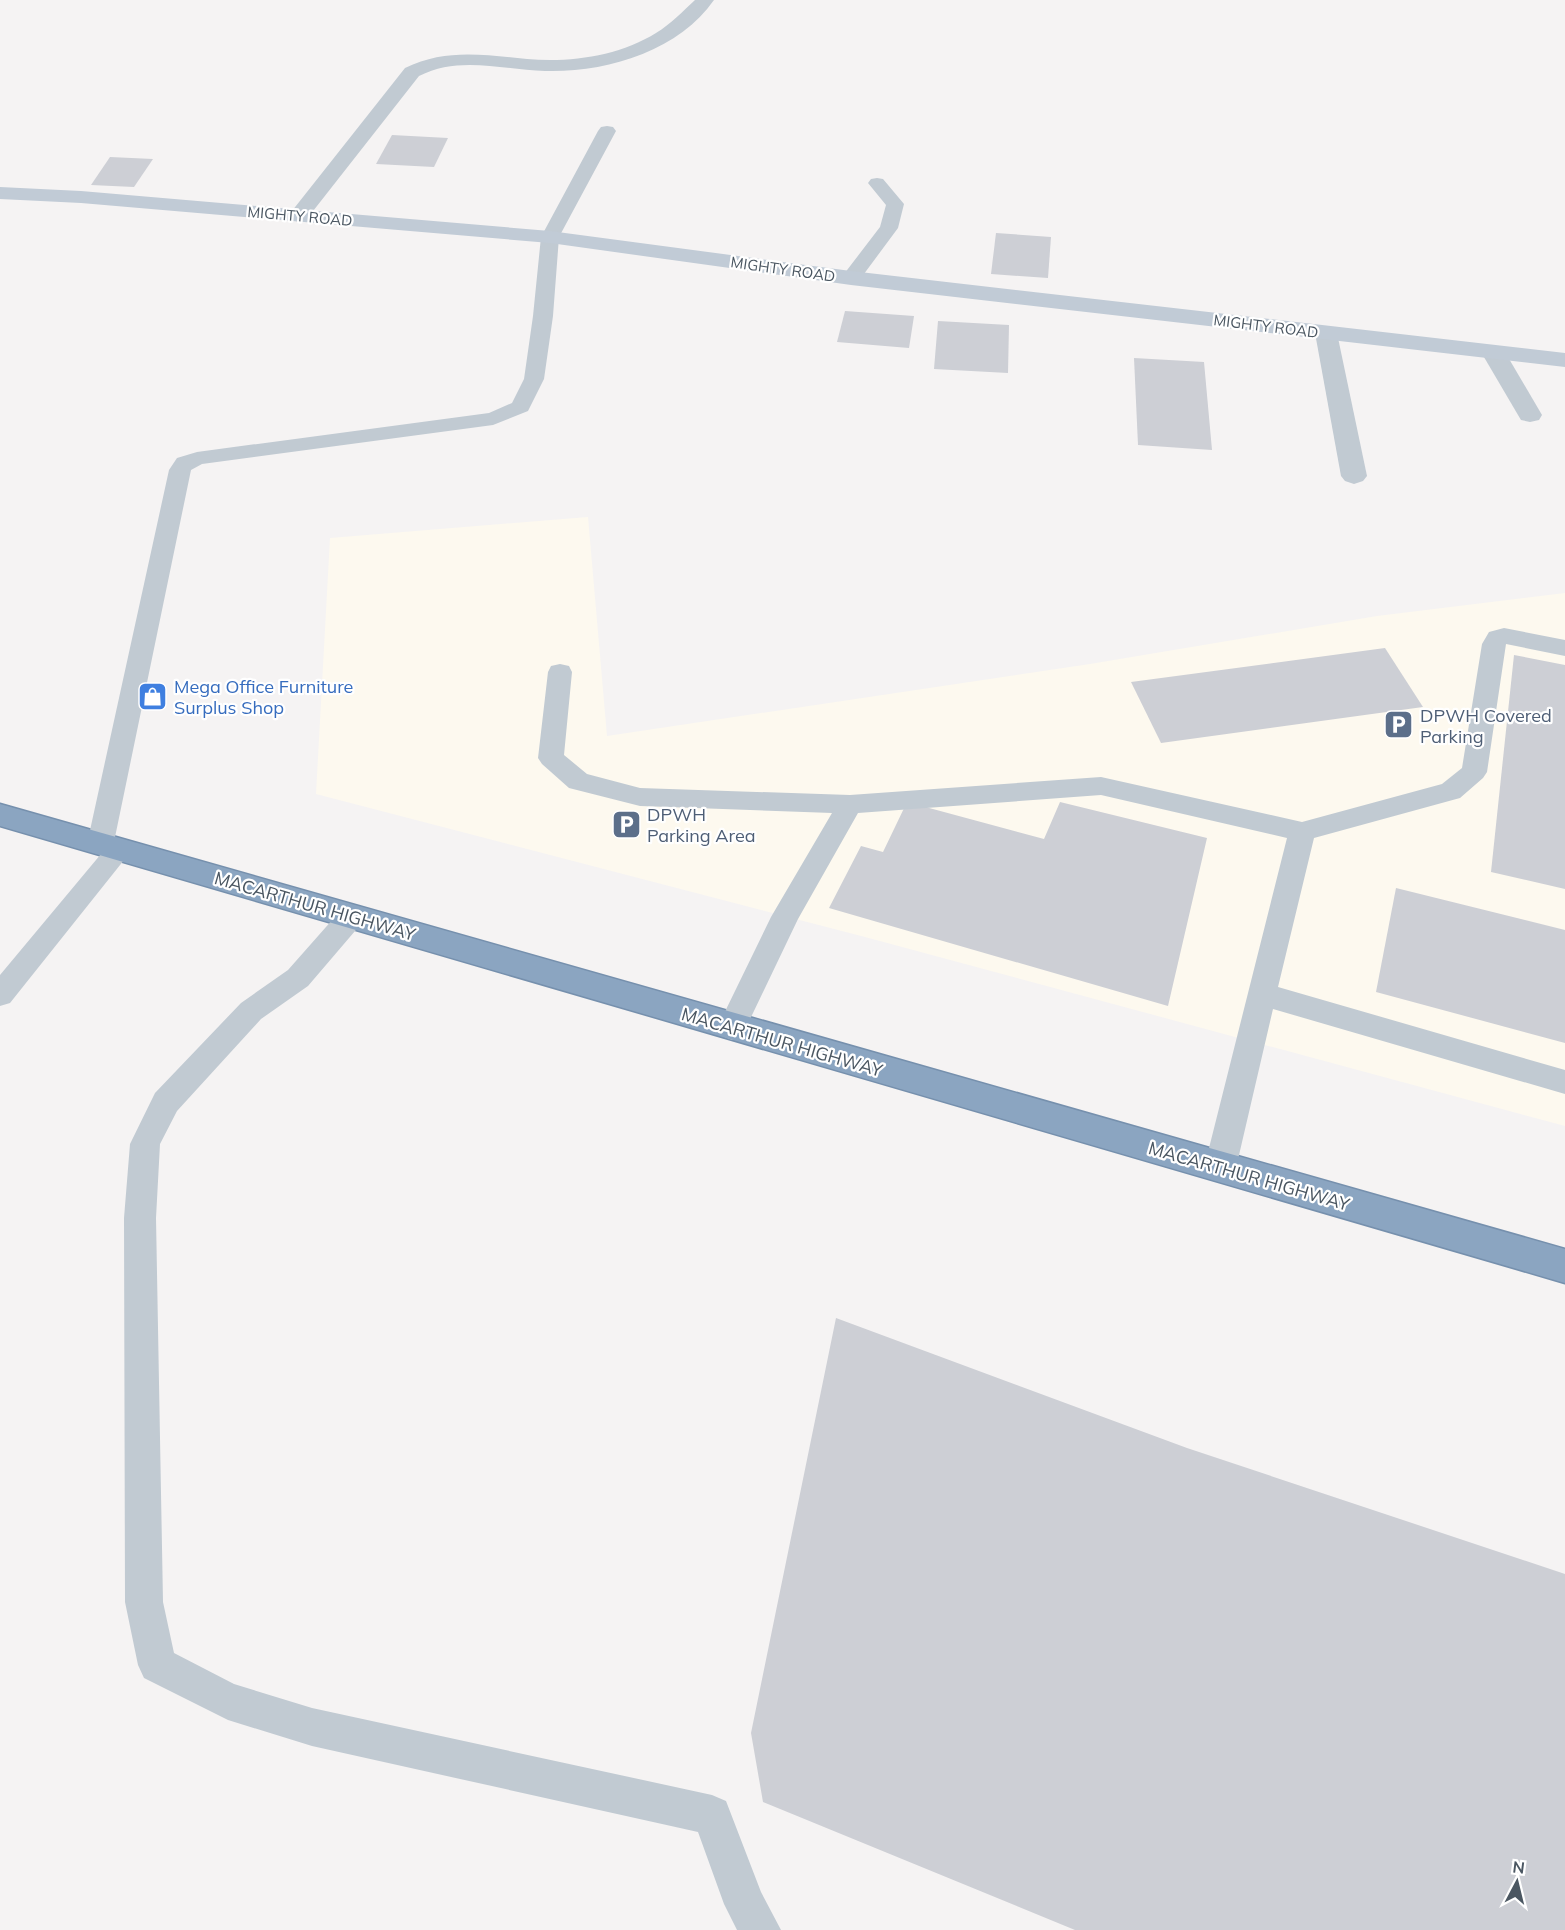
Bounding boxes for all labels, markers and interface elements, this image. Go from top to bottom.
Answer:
street label: MIGHTY ROAD [247,202,353,230]
street label: MIGHTY ROAD [730,252,836,286]
street label: MIGHTY ROAD [1213,310,1319,342]
place label: Mega Office Furniture Surplus Shop [174,675,353,719]
shop icon: Mega Office Furniture Surplus Shop [137,680,169,712]
place label: DPWH Covered Parking [1420,704,1552,748]
parking icon: DPWH Covered Parking [1383,709,1415,741]
place label: DPWH Parking Area [647,803,756,847]
parking icon: DPWH Parking Area [610,808,642,840]
street label: MACARTHUR HIGHWAY [212,866,419,946]
street label: MACARTHUR HIGHWAY [679,1002,886,1082]
street label: MACARTHUR HIGHWAY [1146,1136,1353,1216]
north arrow [1487,1852,1547,1912]
text: N [1512,1856,1526,1878]

